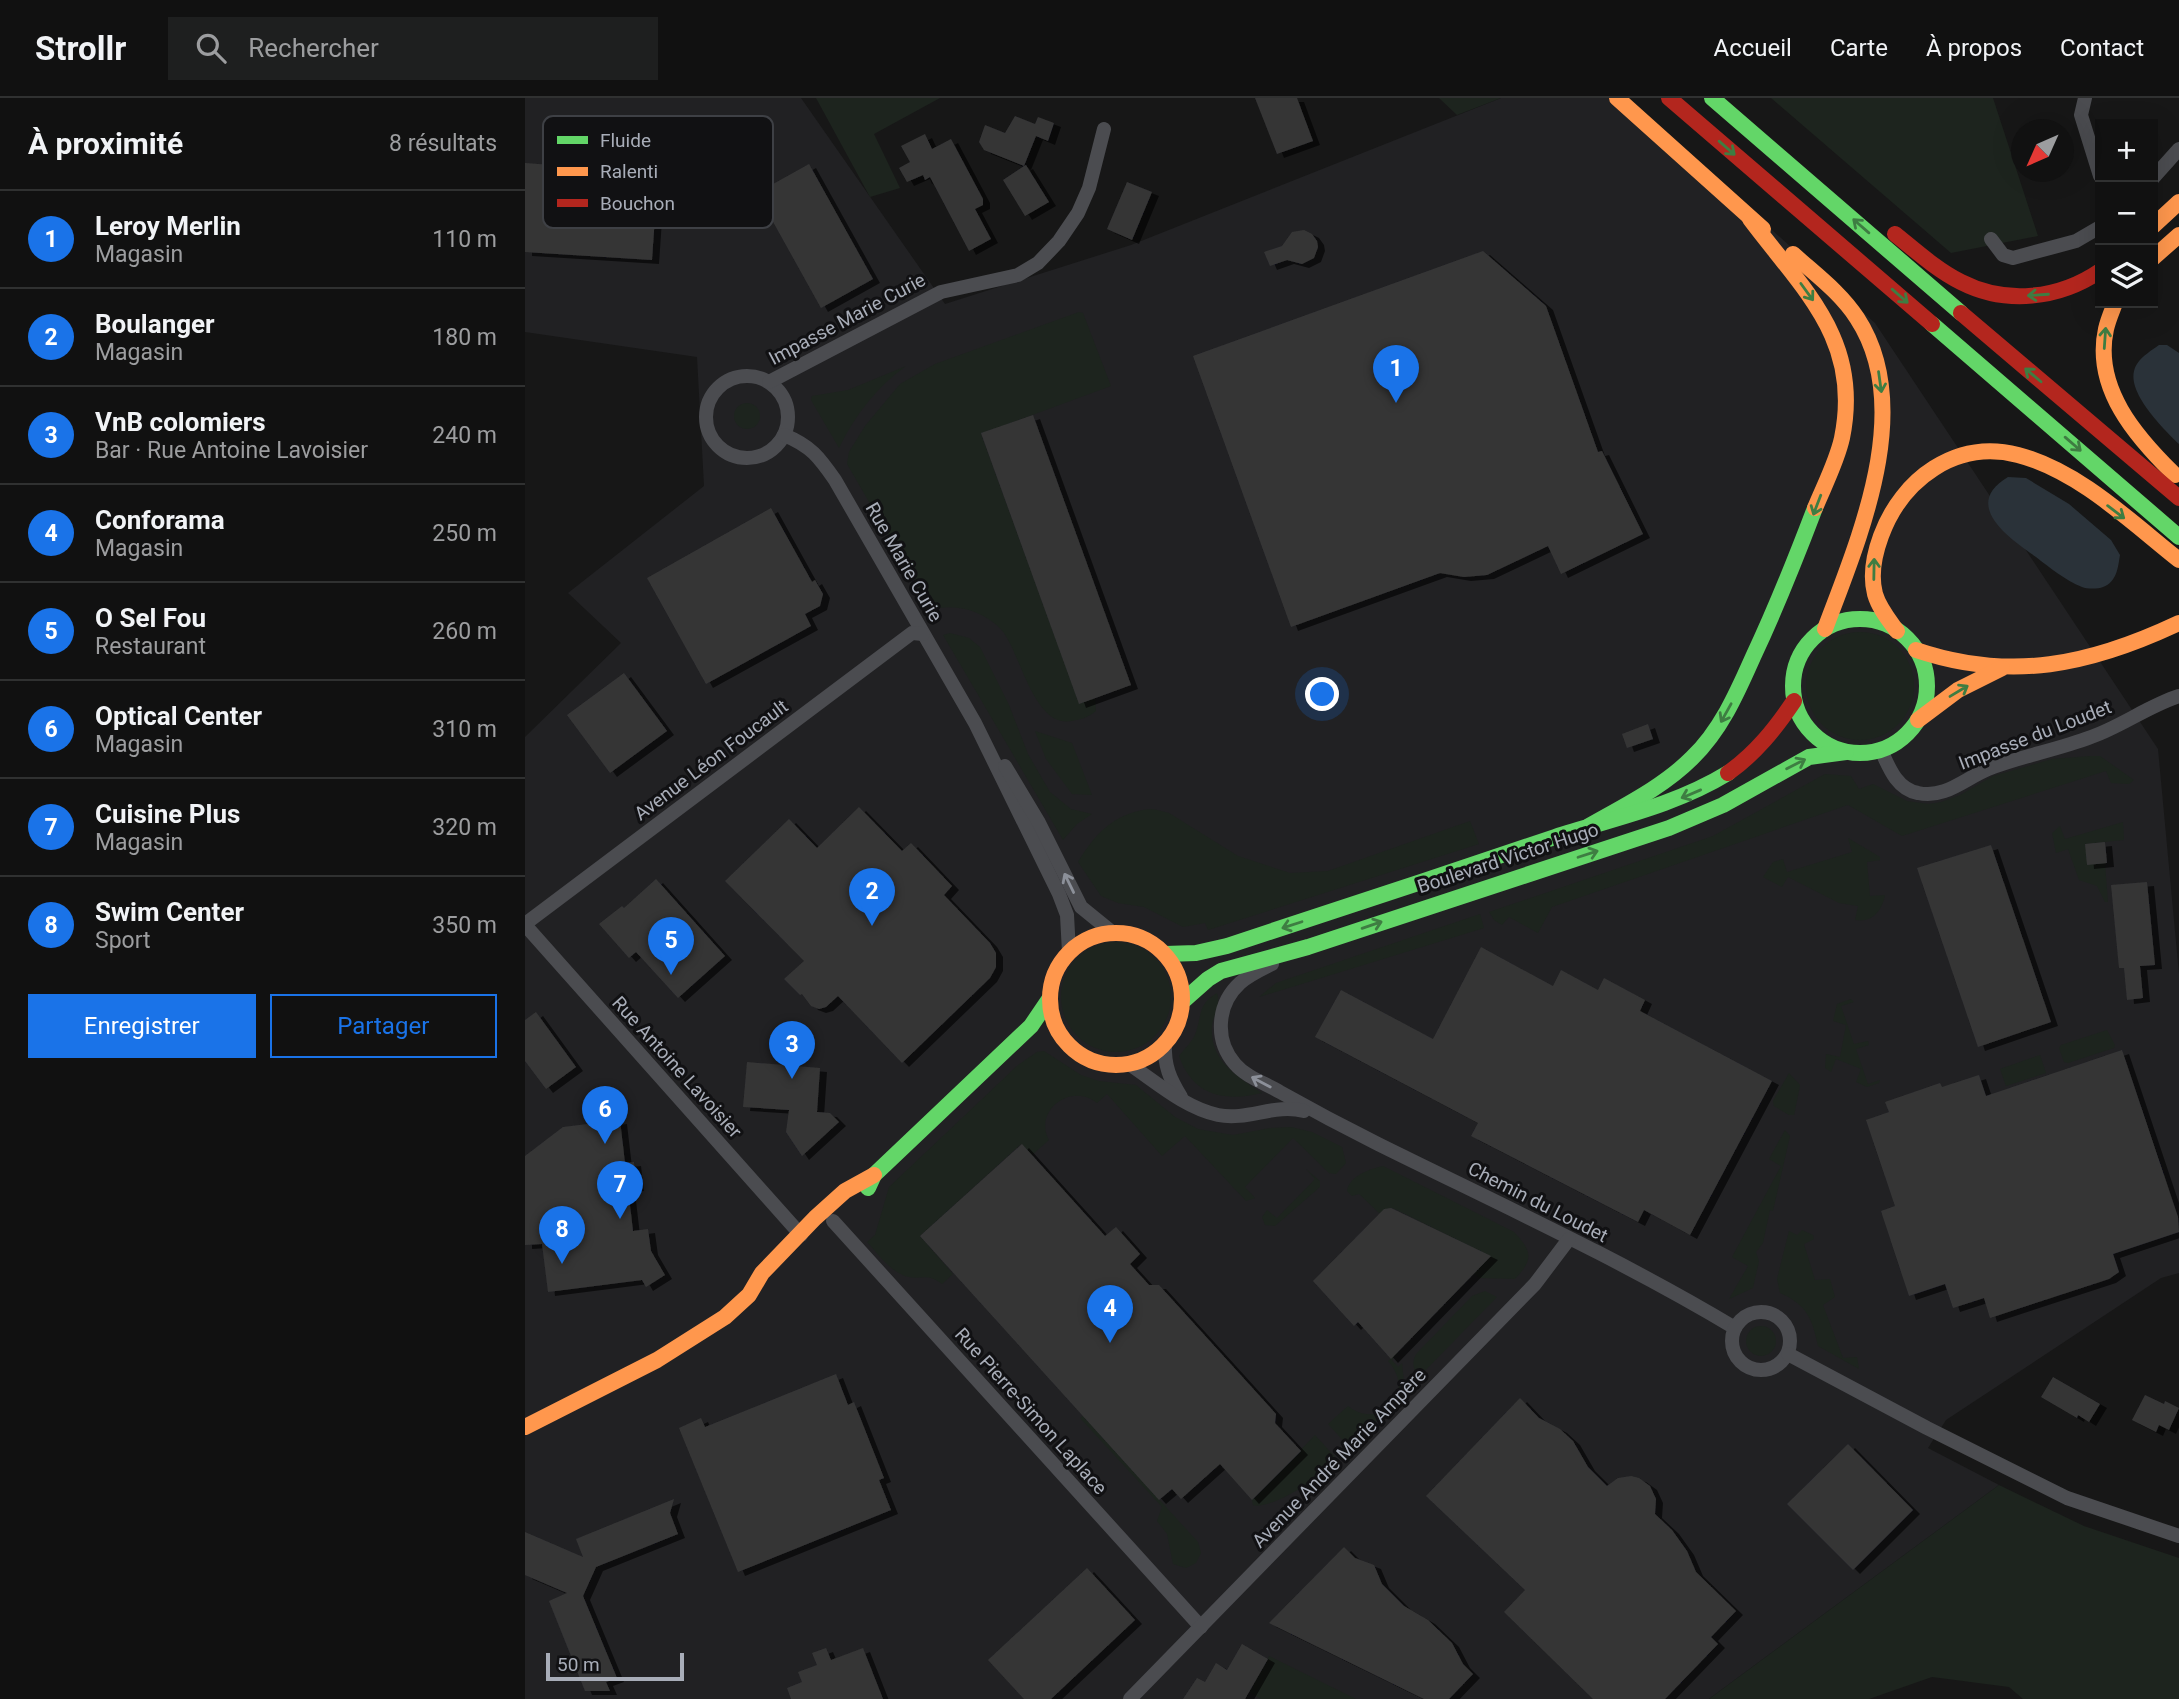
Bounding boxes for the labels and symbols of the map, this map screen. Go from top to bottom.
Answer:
legend [543,116,773,228]
north arrow [2011,119,2074,182]
text: Fluide [600,129,651,152]
one-way arrow [1718,140,1736,156]
text: Ralenti [600,160,658,183]
text: Bouchon [600,192,675,215]
one-way arrow [1852,218,1870,234]
street label: Impasse Marie Curie [765,268,929,370]
one-way arrow [1799,282,1814,301]
one-way arrow [1891,288,1909,304]
one-way arrow [2027,289,2049,302]
one-way arrow [2098,327,2111,350]
pin: 1 [1373,345,1419,403]
one-way arrow [2024,367,2042,383]
one-way arrow [1874,370,1887,393]
one-way arrow [2063,436,2081,452]
one-way arrow [1809,493,1822,515]
street label: Rue Marie Curie [861,498,947,626]
one-way arrow [2107,505,2125,520]
one-way arrow [1867,558,1881,581]
your location [1305,677,1339,711]
one-way arrow [1948,683,1968,697]
street label: Avenue Léon Foucault [630,695,792,825]
street label: Impasse du Loudet [1955,695,2115,775]
one-way arrow [1719,702,1732,723]
one-way arrow [1785,756,1806,770]
one-way arrow [1681,788,1702,801]
street label: Boulevard Victor Hugo [1415,818,1601,898]
one-way arrow [1577,847,1599,859]
pin: 2 [849,868,895,926]
one-way arrow [1061,873,1075,894]
pin: 5 [648,917,694,975]
one-way arrow [1361,918,1383,930]
one-way arrow [1281,920,1303,932]
street label: Rue Antoine Lavoisier [607,991,747,1143]
pin: 3 [769,1021,815,1079]
one-way arrow [1251,1075,1272,1088]
pin: 6 [582,1086,628,1144]
street label: Chemin du Loudet [1464,1157,1612,1247]
pin: 7 [597,1161,643,1219]
pin: 8 [539,1206,585,1264]
pin: 4 [1087,1285,1133,1343]
street label: Rue Pierre-Simon Laplace [950,1323,1112,1499]
street label: Avenue André Marie Ampère [1247,1364,1431,1552]
scale bar [546,1650,684,1682]

